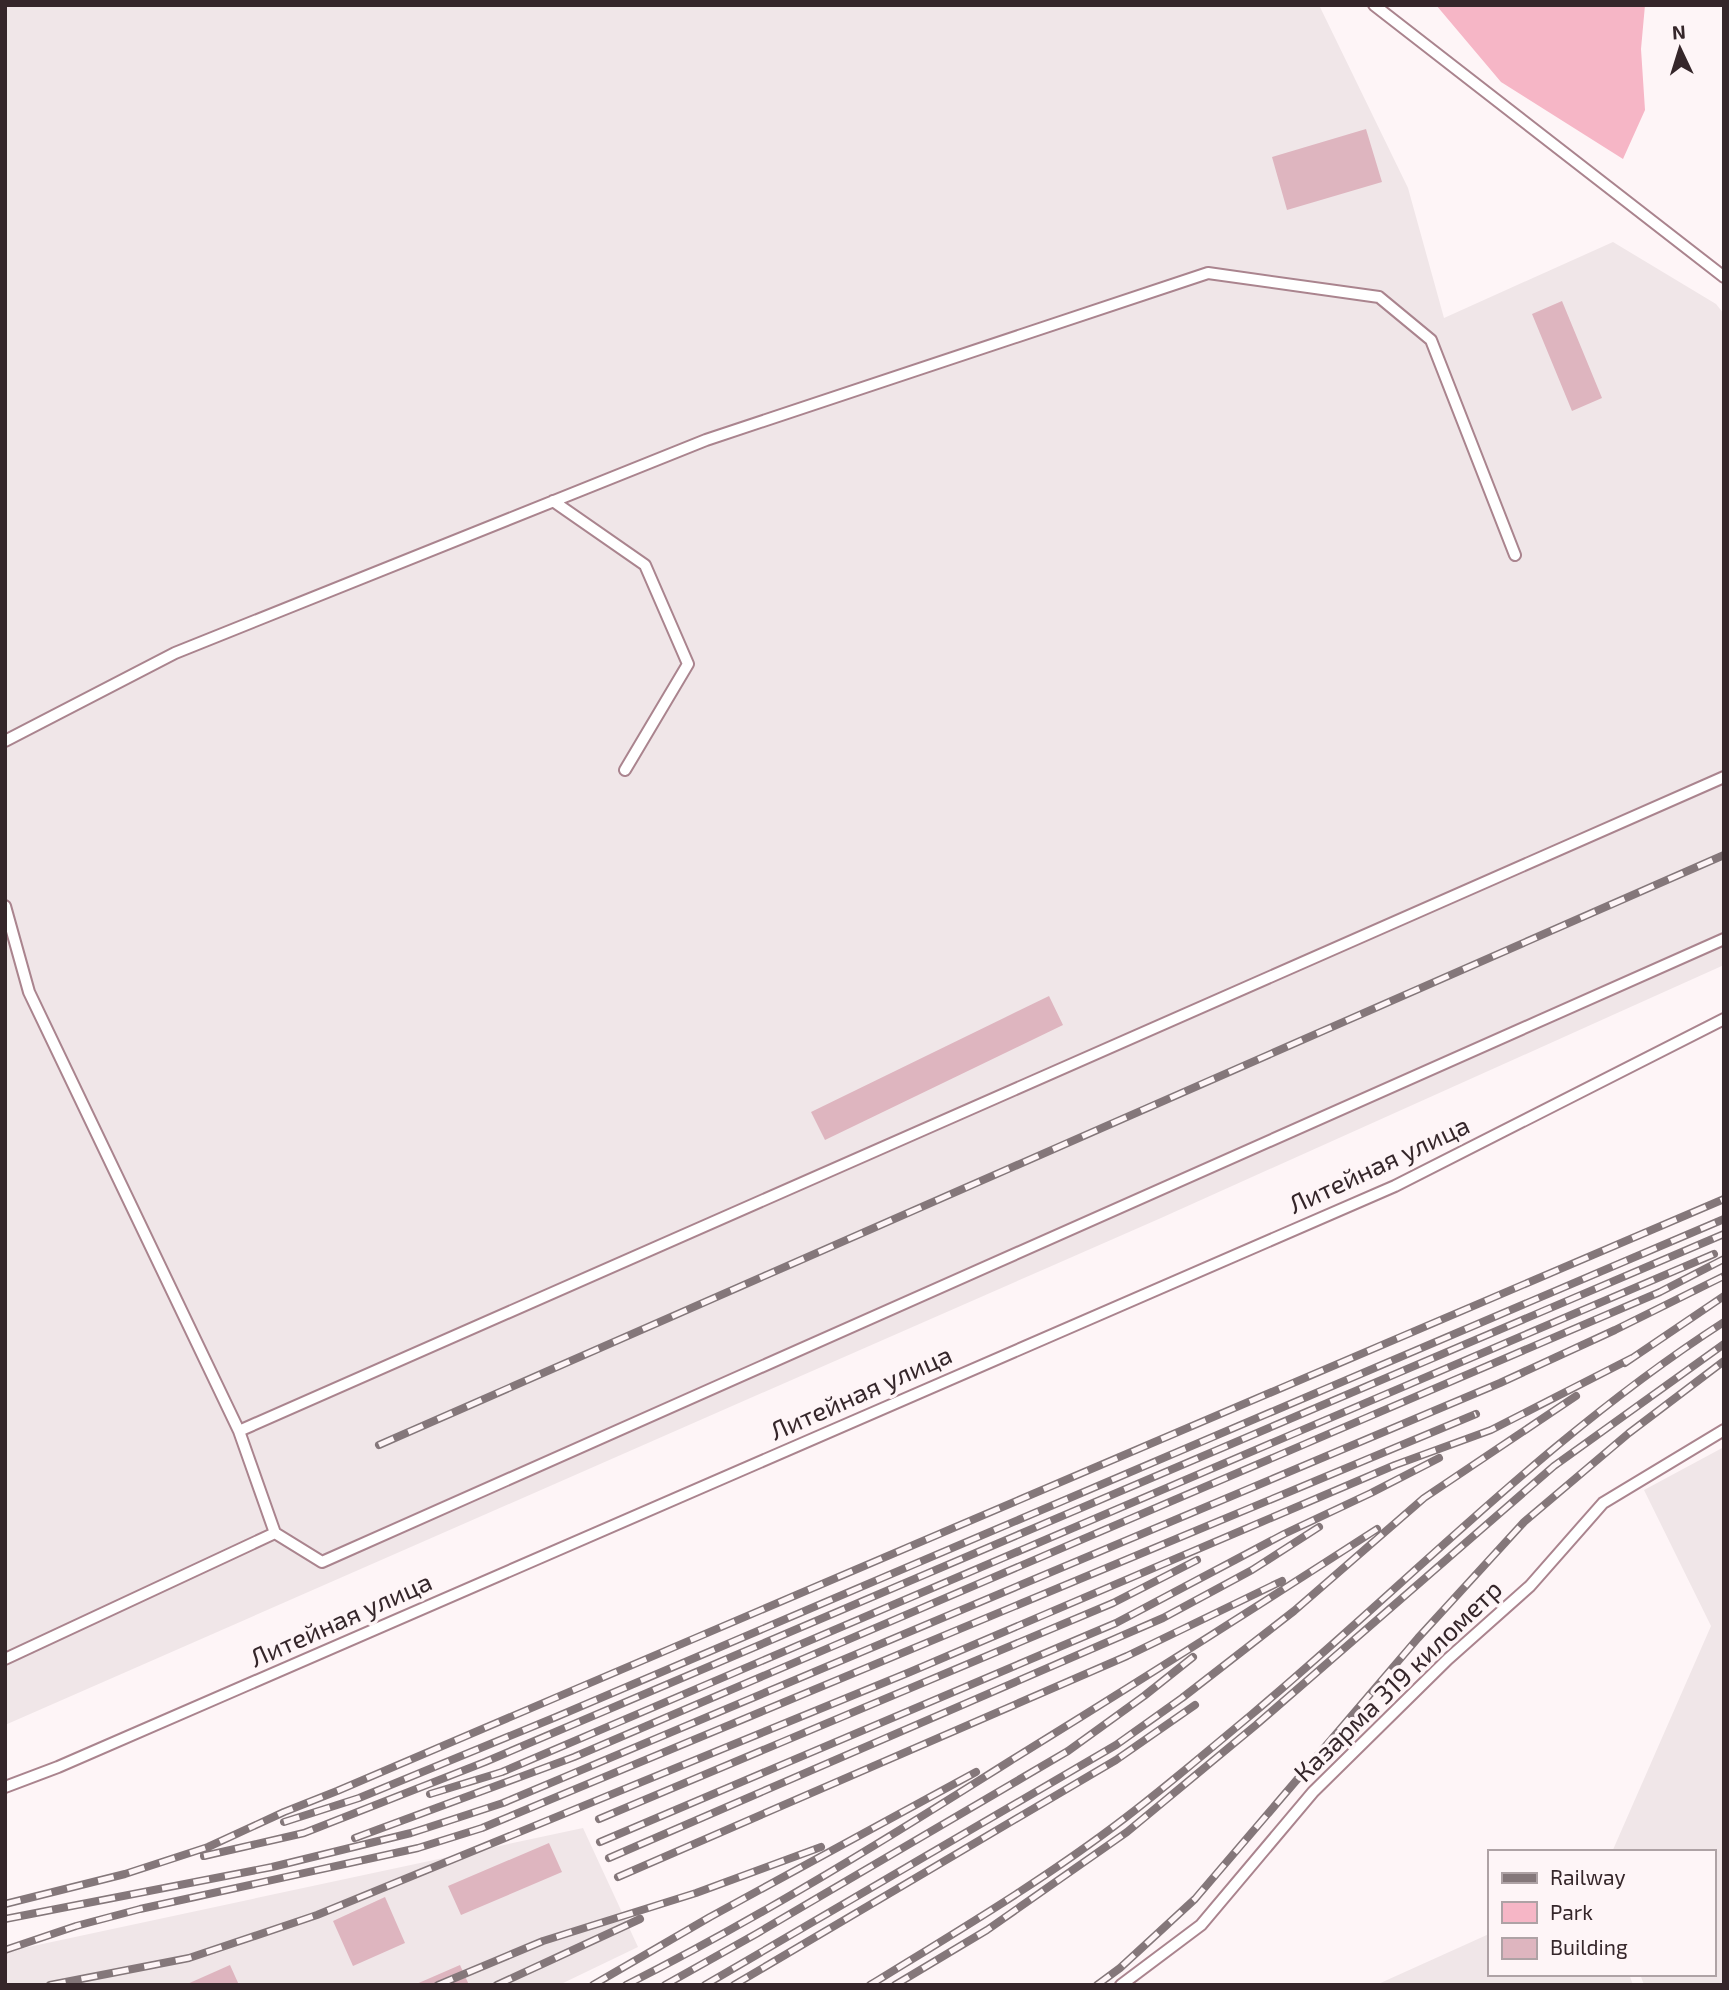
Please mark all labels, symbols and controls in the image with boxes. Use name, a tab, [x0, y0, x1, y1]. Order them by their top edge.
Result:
north arrow	[1645, 14, 1715, 84]
text: N	[1671, 20, 1686, 43]
street label: Литейная улица	[1283, 1108, 1474, 1220]
street label: Литейная улица	[765, 1338, 957, 1447]
street label: Литейная улица	[245, 1565, 437, 1674]
street label: Казарма 319 километр	[1287, 1573, 1507, 1787]
legend	[1488, 1850, 1715, 1976]
text: Railway	[1550, 1864, 1626, 1889]
text: Park	[1550, 1899, 1593, 1924]
text: Building	[1550, 1934, 1628, 1959]

